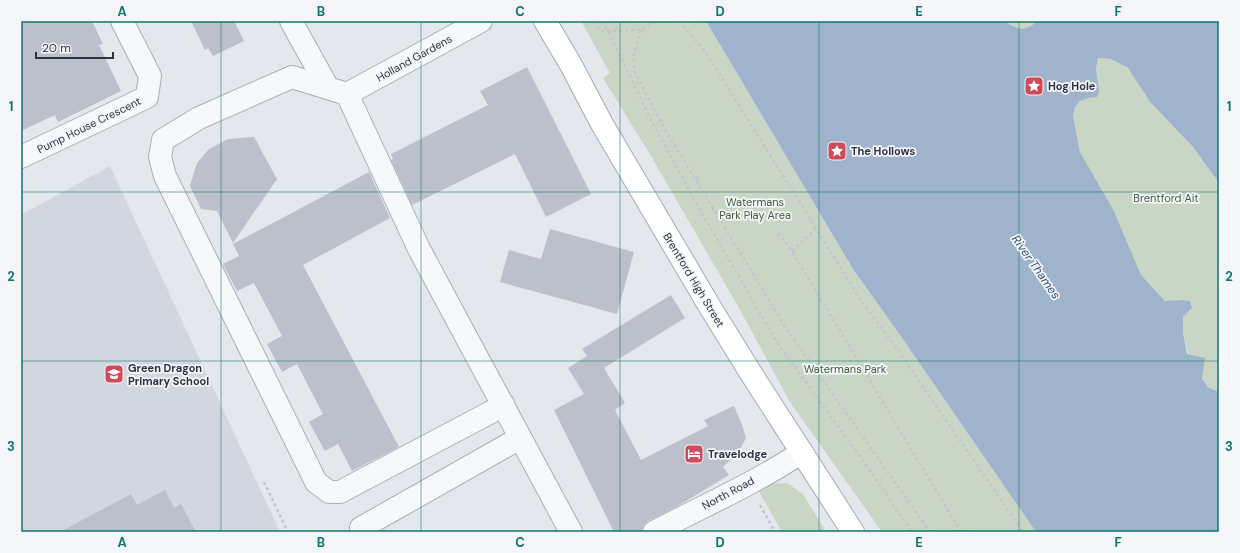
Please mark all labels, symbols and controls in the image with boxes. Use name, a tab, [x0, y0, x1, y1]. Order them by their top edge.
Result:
text: A	[117, 3, 127, 20]
text: B	[317, 3, 325, 20]
text: C	[515, 3, 525, 20]
text: D	[715, 3, 725, 20]
text: E	[915, 3, 923, 20]
text: F	[1114, 3, 1122, 20]
street label: Holland Gardens	[374, 31, 454, 85]
scale bar	[36, 34, 113, 60]
text: 20 m	[42, 40, 71, 56]
place icon: Hog Hole	[1023, 75, 1045, 97]
place label: Hog Hole	[1048, 79, 1096, 93]
street label: Pump House Crescent	[35, 94, 143, 156]
text: 1	[9, 98, 13, 115]
text: 1	[1227, 98, 1231, 115]
place icon: The Hollows	[826, 140, 848, 162]
place label: The Hollows	[851, 144, 916, 158]
park label: Brentford Ait	[1133, 191, 1199, 205]
park label: Watermans Park Play Area	[719, 195, 791, 222]
street label: Brentford High Street	[660, 230, 728, 330]
water label: River Thames	[1008, 232, 1064, 302]
text: 2	[7, 268, 15, 285]
text: 2	[1225, 268, 1233, 285]
place label: Green Dragon Primary School	[128, 361, 209, 388]
park label: Watermans Park	[804, 362, 887, 376]
school or university icon: Green Dragon Primary School	[103, 363, 125, 385]
text: 3	[7, 438, 15, 455]
text: 3	[1225, 438, 1233, 455]
hotel icon: Travelodge	[683, 443, 705, 465]
place label: Travelodge	[708, 447, 768, 461]
street label: North Road	[699, 473, 757, 513]
text: A	[117, 534, 127, 551]
text: B	[317, 534, 325, 551]
text: C	[515, 534, 525, 551]
text: D	[715, 534, 725, 551]
text: E	[915, 534, 923, 551]
text: F	[1114, 534, 1122, 551]

